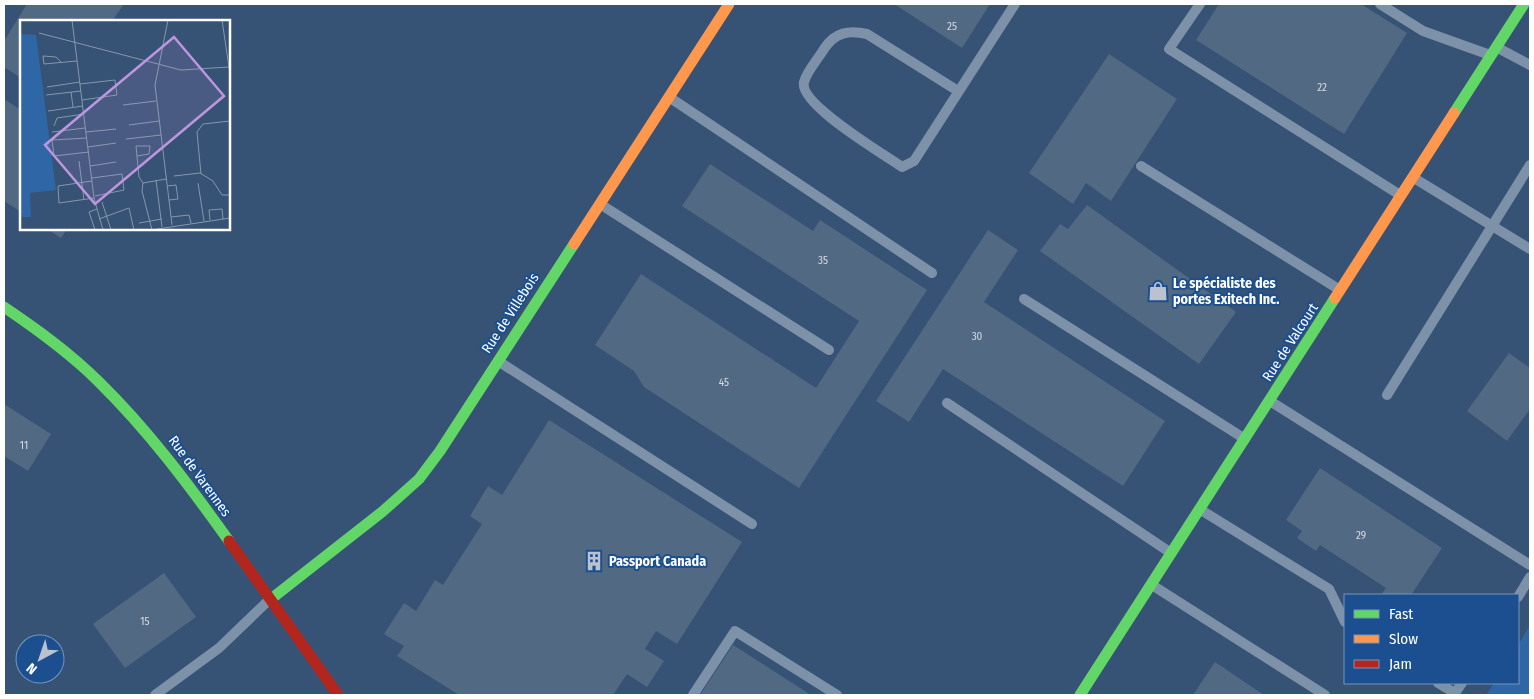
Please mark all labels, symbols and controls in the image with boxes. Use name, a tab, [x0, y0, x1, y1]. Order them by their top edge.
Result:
inset map	[20, 20, 230, 230]
house number: 25	[947, 20, 957, 33]
house number: 22	[1317, 81, 1327, 94]
house number: 35	[818, 254, 828, 267]
street label: Rue de Villebois	[478, 270, 543, 357]
place label: Le spécialiste des portes Exitech Inc.	[1173, 275, 1280, 308]
shop icon: Le spécialiste des portes Exitech Inc.	[1147, 280, 1169, 302]
street label: Rue de Valcourt	[1259, 300, 1322, 384]
house number: 30	[972, 330, 983, 343]
house number: 45	[719, 376, 729, 389]
street label: Rue de Varennes	[165, 433, 235, 520]
house number: 11	[20, 439, 28, 452]
house number: 29	[1356, 529, 1366, 542]
building icon: Passport Canada	[583, 550, 605, 572]
place label: Passport Canada	[609, 553, 706, 570]
legend	[1344, 594, 1519, 684]
text: Fast	[1389, 605, 1413, 623]
house number: 15	[140, 615, 150, 628]
text: Slow	[1389, 630, 1418, 648]
north arrow	[15, 634, 65, 684]
text: Jam	[1389, 655, 1412, 673]
text: N	[23, 659, 41, 678]

